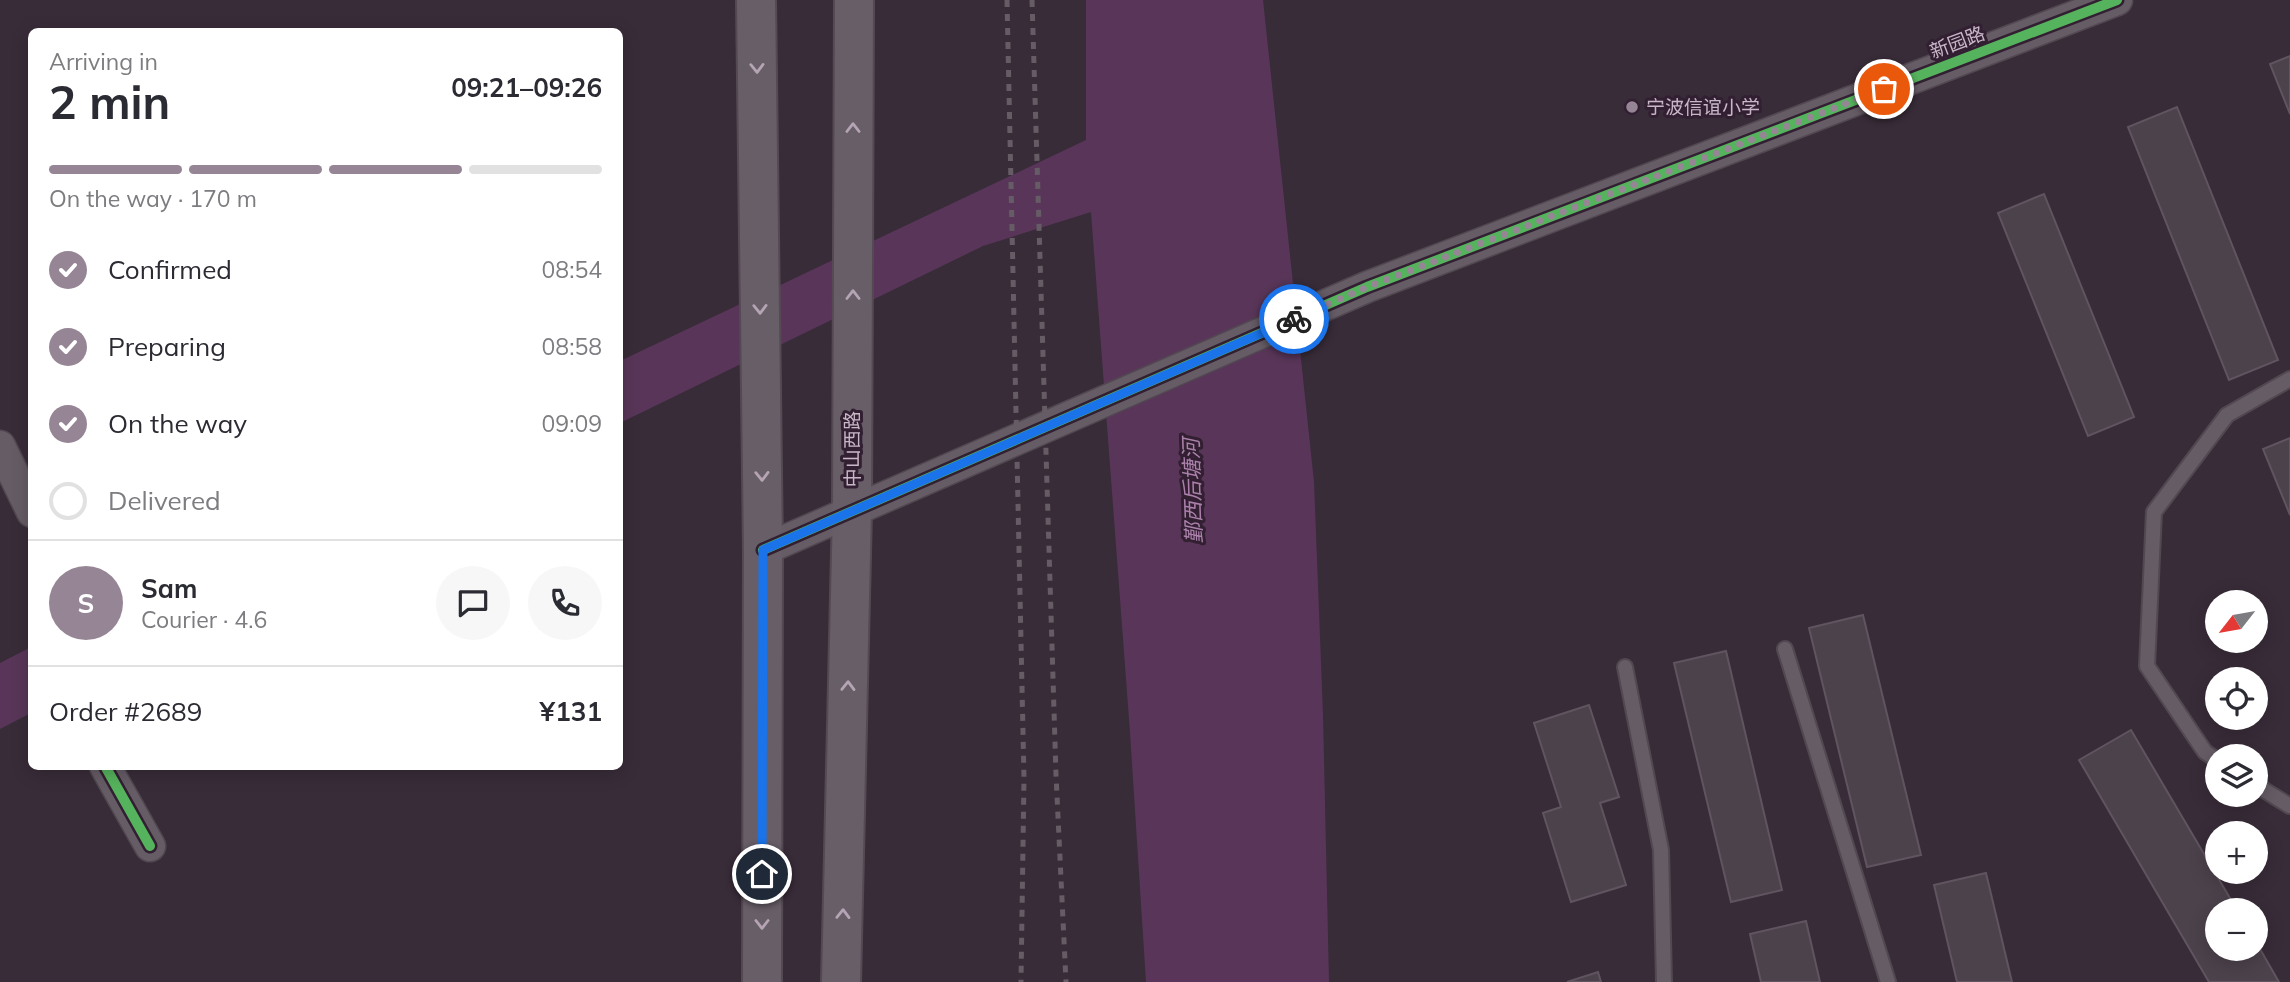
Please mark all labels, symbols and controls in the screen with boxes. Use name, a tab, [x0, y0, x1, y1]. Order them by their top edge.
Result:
street label: 新园路	[1926, 21, 1988, 63]
text: Arriving in	[49, 47, 158, 76]
pin	[1854, 59, 1914, 119]
one-way arrow	[749, 63, 765, 74]
icon: bag	[1865, 70, 1903, 108]
text: 09:21–09:26	[451, 71, 602, 104]
text: 2 min	[49, 73, 170, 131]
place label: 宁波信谊小学	[1646, 95, 1760, 119]
marker: 宁波信谊小学	[1624, 99, 1640, 115]
one-way arrow	[845, 122, 861, 132]
text: On the way · 170 m	[49, 184, 257, 213]
icon: check	[49, 251, 87, 289]
text: Confirmed	[108, 253, 232, 286]
text: 08:54	[542, 255, 602, 284]
courier	[1259, 284, 1329, 354]
one-way arrow	[845, 290, 860, 301]
icon: bike	[1275, 300, 1313, 338]
one-way arrow	[752, 304, 768, 315]
icon: check	[49, 328, 87, 366]
text: Preparing	[108, 330, 226, 363]
text: 08:58	[542, 332, 602, 361]
icon: check	[49, 405, 87, 443]
text: On the way	[108, 407, 247, 440]
text: 09:09	[542, 409, 602, 438]
street label: 中山西路	[840, 411, 864, 487]
water label: 鄞西后塘河	[1177, 434, 1207, 544]
one-way arrow	[754, 471, 770, 482]
text: Delivered	[108, 484, 221, 517]
button: chat	[436, 566, 510, 640]
button: phone	[528, 566, 602, 640]
text: Sam	[141, 572, 197, 605]
text: S	[78, 587, 94, 620]
north arrow	[2205, 590, 2268, 653]
map controls	[2205, 590, 2268, 961]
text: Courier · 4.6	[141, 605, 267, 634]
button: locate	[2205, 667, 2268, 730]
one-way arrow	[840, 681, 855, 692]
text: Order #2689	[49, 695, 202, 728]
text: ¥131	[540, 695, 602, 728]
button: layers	[2205, 744, 2268, 807]
button: +	[2205, 821, 2268, 884]
pin	[732, 844, 792, 904]
icon: home	[743, 855, 781, 893]
button: −	[2205, 898, 2268, 961]
one-way arrow	[835, 908, 850, 919]
one-way arrow	[754, 919, 770, 930]

